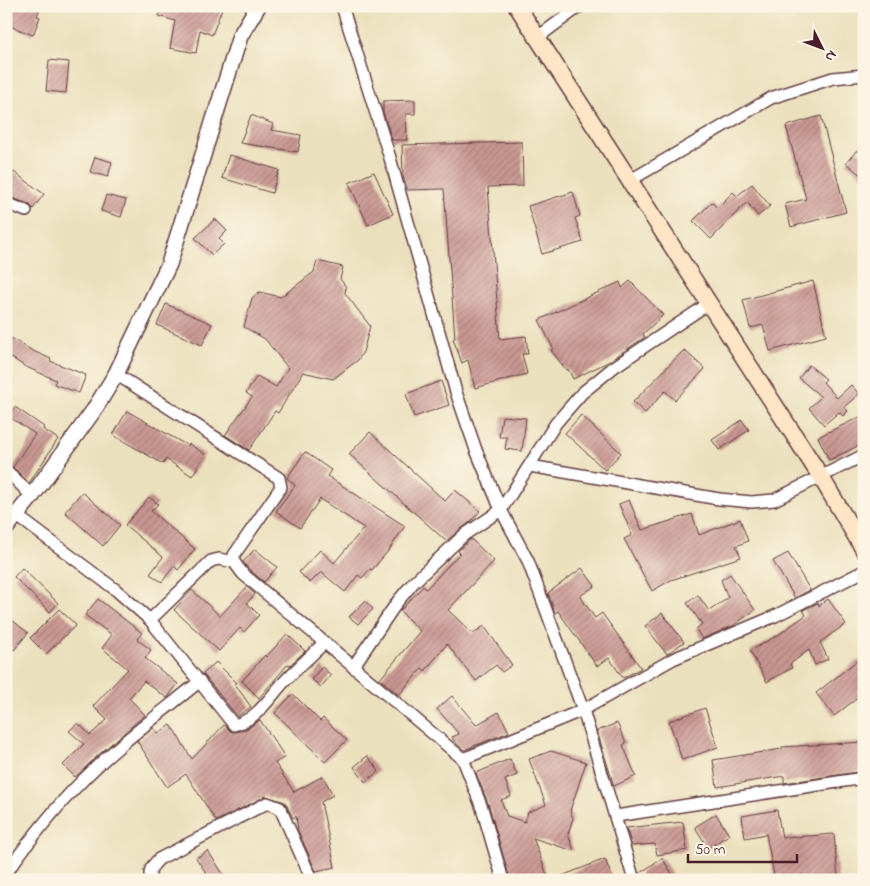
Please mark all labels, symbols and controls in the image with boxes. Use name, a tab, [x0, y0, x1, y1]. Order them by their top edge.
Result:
north arrow	[798, 22, 848, 72]
text: N	[820, 45, 842, 66]
scale bar	[688, 831, 796, 863]
text: 50 m	[695, 839, 726, 861]

